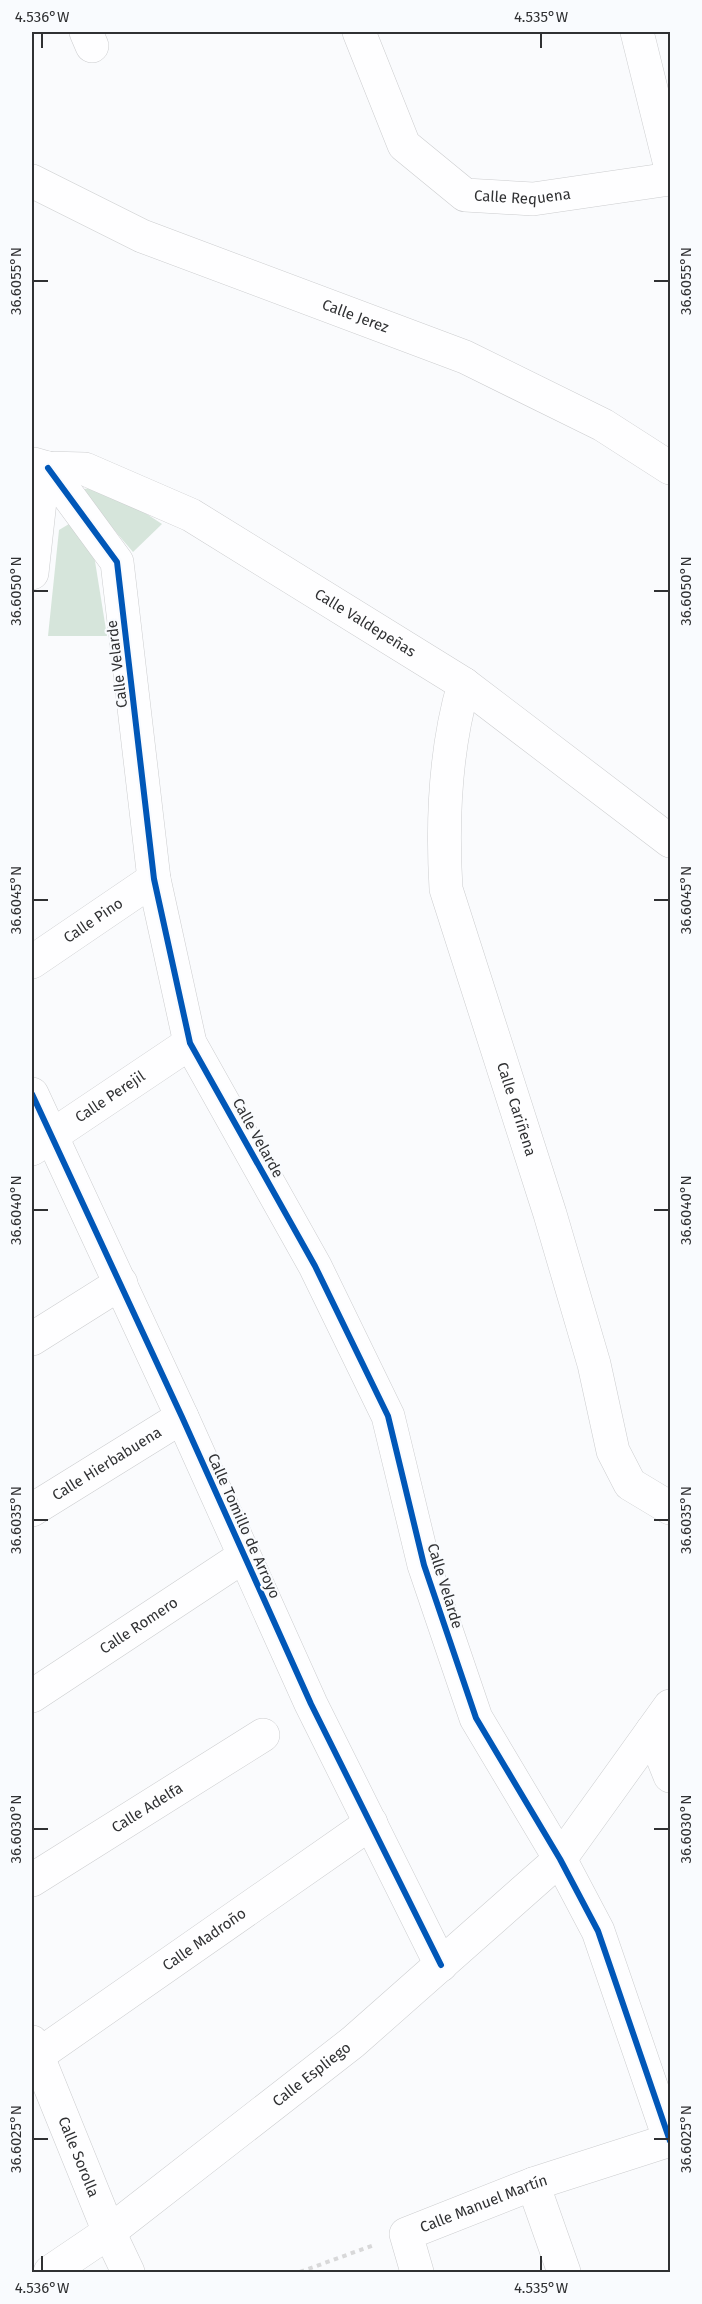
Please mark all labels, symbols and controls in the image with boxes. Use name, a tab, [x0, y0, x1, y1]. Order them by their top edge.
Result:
text: 4.536°W	[15, 8, 70, 26]
text: 4.535°W	[514, 8, 569, 26]
street label: Calle Requena	[473, 185, 572, 208]
text: 36.6055°N	[7, 247, 25, 315]
text: 36.6055°N	[677, 247, 695, 315]
street label: Calle Jerez	[320, 295, 392, 337]
text: 36.6050°N	[7, 556, 25, 626]
text: 36.6050°N	[677, 556, 695, 626]
street label: Calle Valdepeñas	[311, 585, 419, 661]
street label: Calle Velarde	[103, 619, 131, 709]
text: 36.6045°N	[7, 866, 25, 934]
text: 36.6045°N	[677, 866, 695, 934]
street label: Calle Pino	[60, 894, 126, 947]
street label: Calle Cariñena	[493, 1060, 540, 1158]
street label: Calle Perejil	[72, 1067, 149, 1126]
street label: Calle Velarde	[229, 1095, 287, 1181]
text: 36.6040°N	[7, 1175, 25, 1245]
text: 36.6040°N	[677, 1175, 695, 1245]
street label: Calle Hierbabuena	[49, 1423, 165, 1504]
street label: Calle Tomillo de Arroyo	[204, 1451, 284, 1601]
text: 36.6035°N	[7, 1486, 25, 1554]
text: 36.6035°N	[677, 1486, 695, 1554]
street label: Calle Velarde	[423, 1541, 467, 1631]
street label: Calle Romero	[96, 1593, 181, 1658]
street label: Calle Adelfa	[108, 1779, 186, 1837]
text: 36.6030°N	[7, 1794, 25, 1864]
text: 36.6030°N	[677, 1794, 695, 1864]
street label: Calle Madroño	[159, 1904, 250, 1975]
street label: Calle Espliego	[269, 2038, 354, 2110]
text: 36.6025°N	[7, 2105, 25, 2173]
text: 36.6025°N	[677, 2105, 695, 2173]
street label: Calle Sorolla	[54, 2114, 103, 2200]
street label: Calle Manuel Martín	[417, 2171, 550, 2237]
text: 4.536°W	[15, 2279, 70, 2297]
text: 4.535°W	[514, 2279, 569, 2297]

